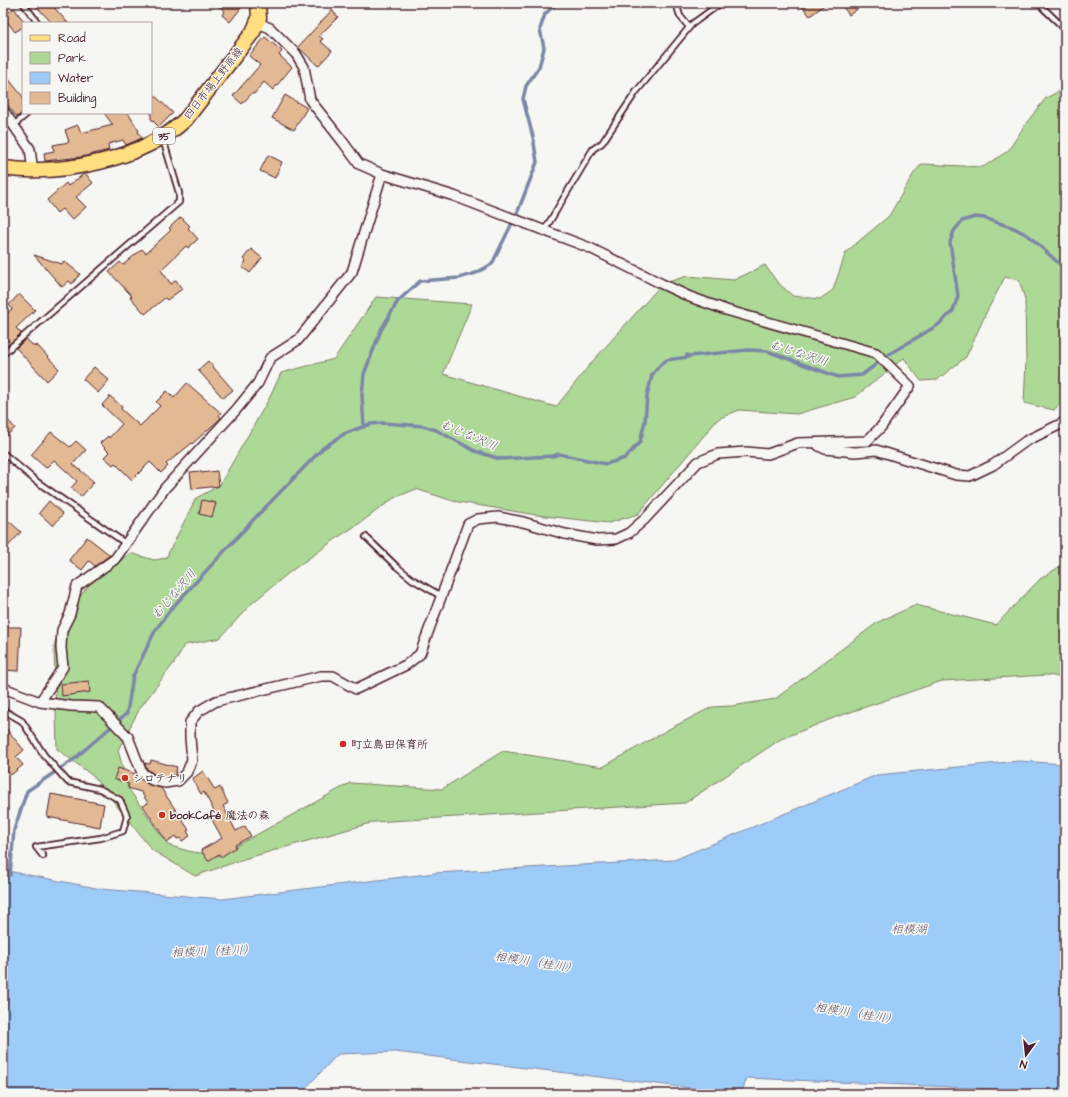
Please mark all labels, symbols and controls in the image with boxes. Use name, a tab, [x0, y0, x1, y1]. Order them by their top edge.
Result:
legend	[22, 22, 152, 114]
text: Road	[58, 30, 86, 47]
street label: 四日市場上野原線	[180, 44, 246, 123]
text: Park	[58, 50, 86, 67]
text: Water	[58, 70, 94, 87]
text: Building	[58, 90, 96, 108]
road number: 35	[153, 128, 175, 144]
water label: むじな沢川	[768, 336, 830, 371]
water label: むじな沢川	[438, 416, 500, 455]
water label: むじな沢川	[148, 566, 200, 623]
place label: 町立島田保育所	[351, 737, 428, 752]
marker: 町立島田保育所	[338, 739, 348, 749]
place label: シロテナリ	[133, 771, 188, 786]
marker: シロテナリ	[120, 773, 130, 783]
place label: bookCafé 魔法の森	[170, 808, 270, 823]
marker: bookCafé 魔法の森	[157, 810, 167, 820]
water label: 相模湖	[891, 921, 928, 938]
water label: 相模川（桂川）	[171, 942, 255, 961]
water label: 相模川（桂川）	[493, 948, 579, 977]
water label: 相模川（桂川）	[813, 999, 899, 1028]
north arrow	[1006, 1035, 1046, 1075]
text: N	[1018, 1056, 1029, 1072]

